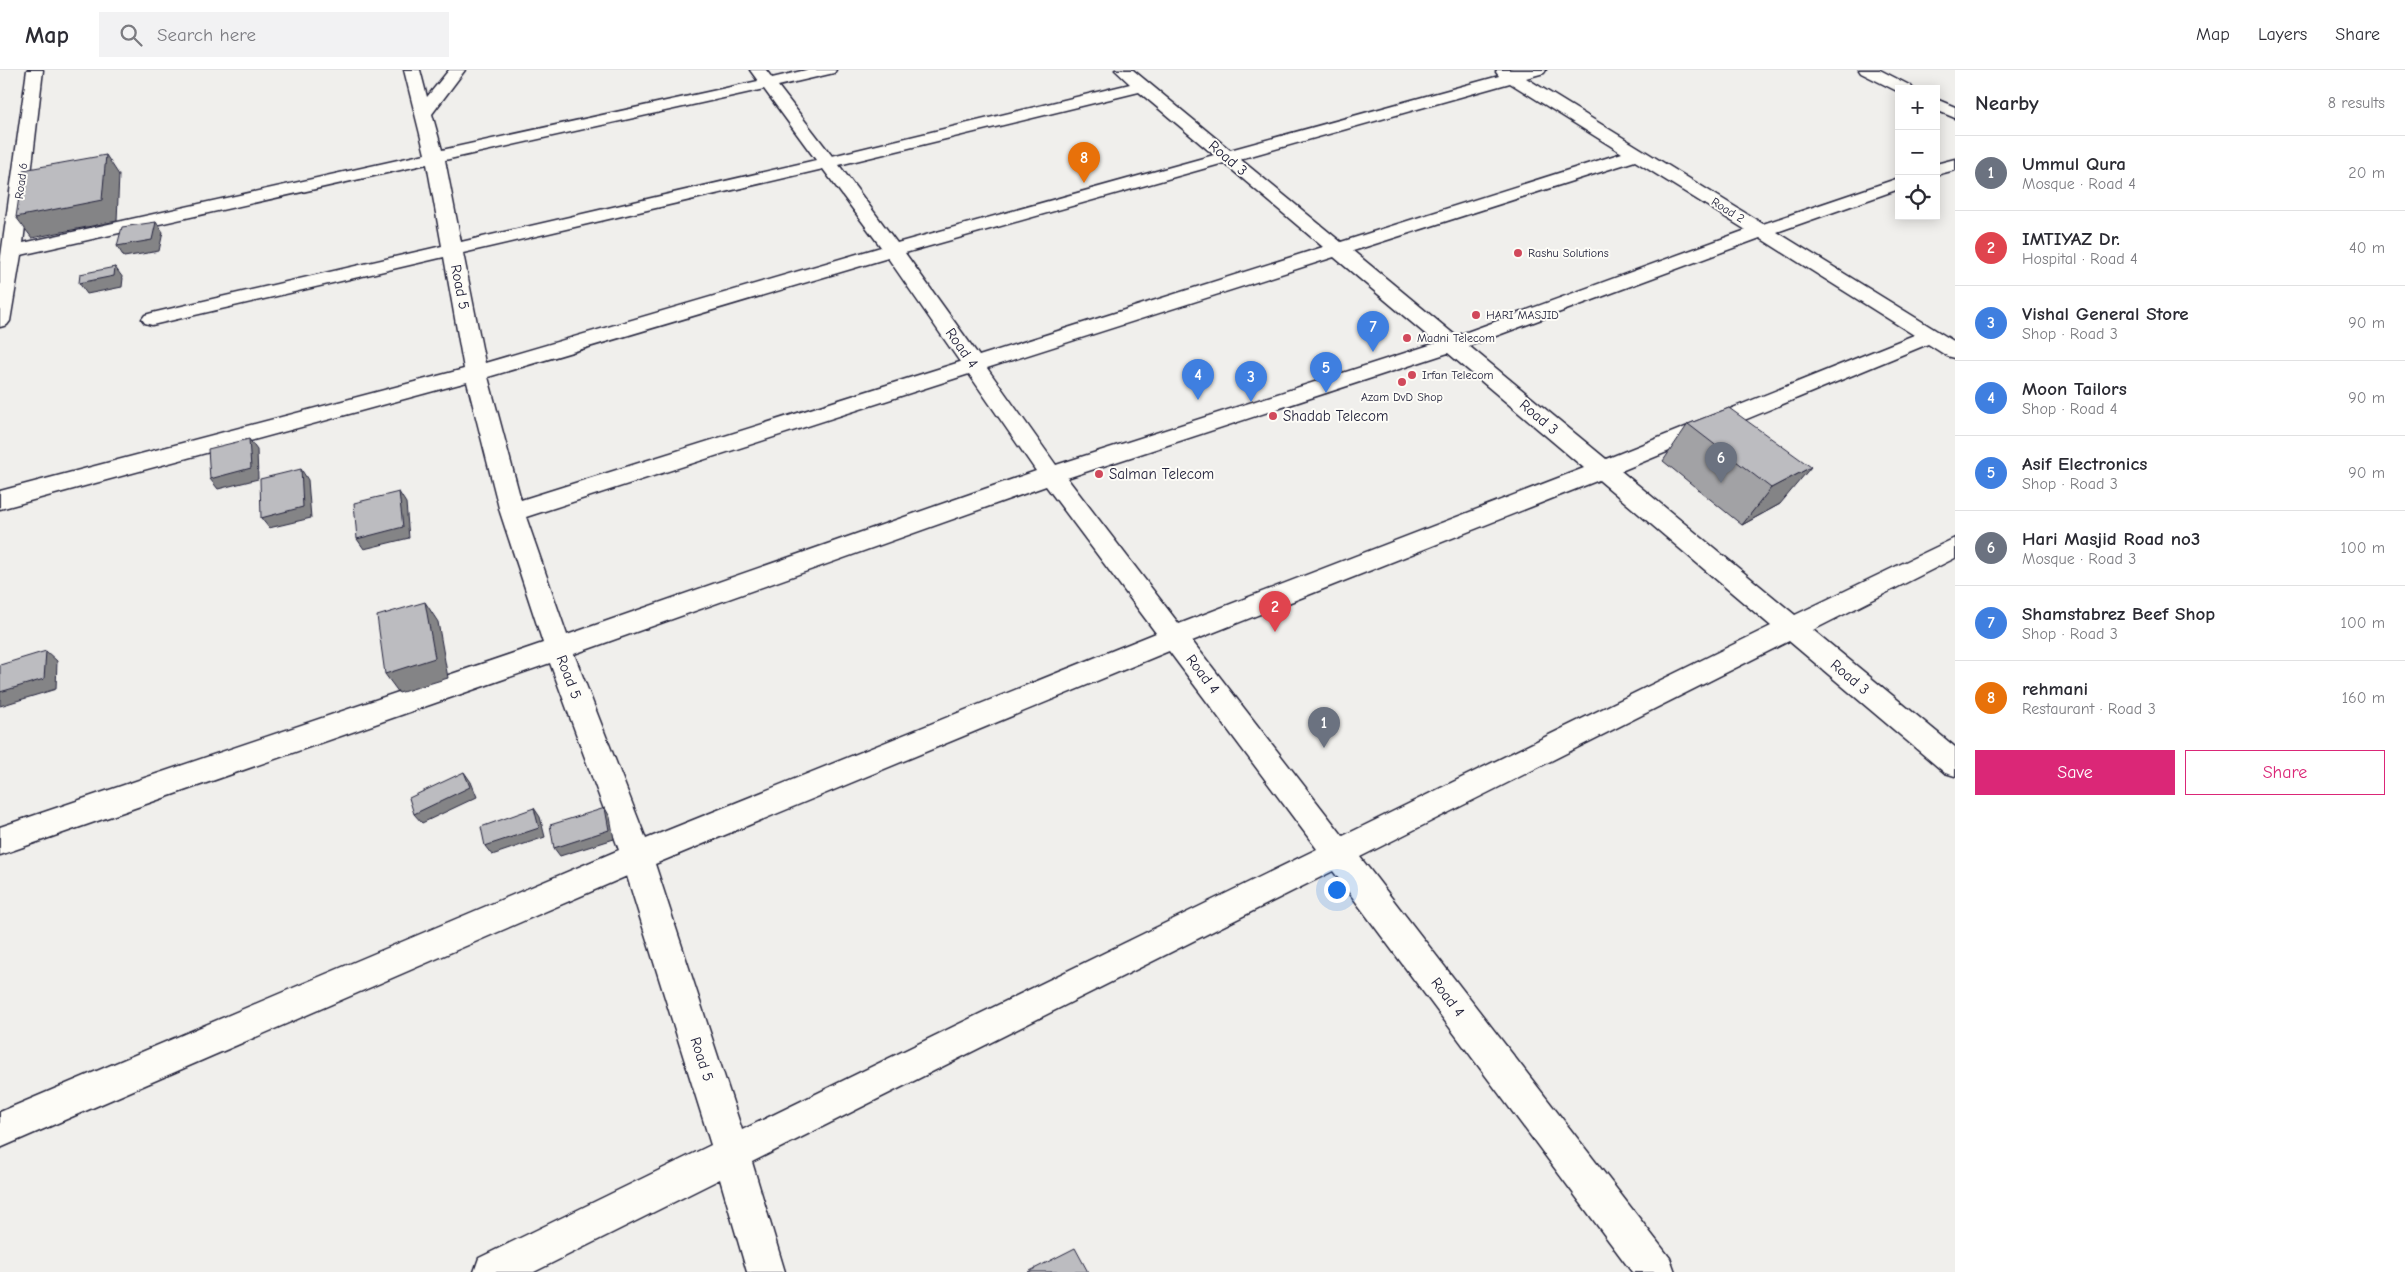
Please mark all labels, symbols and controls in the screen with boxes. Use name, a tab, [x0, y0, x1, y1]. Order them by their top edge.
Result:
search box	[99, 12, 449, 57]
text: Map	[25, 21, 69, 49]
icon: search	[117, 21, 145, 49]
text: Search here	[157, 24, 256, 46]
text: Map	[2196, 24, 2230, 45]
text: Layers	[2258, 24, 2307, 45]
text: Share	[2335, 24, 2380, 45]
map controls	[1895, 85, 1940, 220]
button: +	[1895, 85, 1940, 130]
text: Nearby	[1975, 91, 2039, 115]
text: 8 results	[2328, 94, 2385, 112]
button: −	[1895, 130, 1940, 175]
street label: Road 3	[1205, 137, 1251, 179]
pin: 8	[1068, 142, 1100, 183]
text: Ummul Qura	[2022, 153, 2126, 175]
street label: Road 6	[12, 162, 30, 200]
text: 1	[1988, 164, 1994, 182]
text: 20 m	[2348, 164, 2385, 182]
button: locate	[1895, 175, 1940, 220]
text: Mosque · Road 4	[2022, 175, 2136, 193]
street label: Road 2	[1709, 194, 1747, 226]
text: IMTIYAZ Dr.	[2022, 228, 2120, 250]
text: 2	[1987, 239, 1995, 257]
text: 40 m	[2349, 239, 2385, 257]
place label: Rashu Solutions	[1528, 246, 1609, 260]
marker: Rashu Solutions	[1512, 247, 1524, 259]
text: Hospital · Road 4	[2022, 250, 2138, 268]
street label: Road 5	[447, 263, 473, 311]
text: Vishal General Store	[2022, 303, 2189, 325]
place label: HARI MASJID	[1486, 308, 1559, 322]
marker: HARI MASJID	[1470, 309, 1482, 321]
pin: 7	[1357, 311, 1389, 352]
text: 3	[1987, 314, 1995, 332]
text: 90 m	[2348, 314, 2385, 332]
street label: Road 4	[942, 325, 982, 371]
text: Shop · Road 3	[2022, 325, 2118, 343]
place label: Madni Telecom	[1417, 331, 1495, 345]
marker: Madni Telecom	[1401, 332, 1413, 344]
pin: 5	[1310, 352, 1342, 393]
pin: 4	[1182, 359, 1214, 400]
pin: 3	[1235, 361, 1267, 402]
place label: Irfan Telecom	[1422, 368, 1494, 382]
marker: Irfan Telecom	[1406, 369, 1418, 381]
marker: Azam DvD Shop	[1396, 376, 1408, 388]
text: Moon Tailors	[2022, 378, 2127, 400]
text: 4	[1987, 389, 1995, 407]
text: 90 m	[2348, 389, 2385, 407]
place label: Azam DvD Shop	[1361, 390, 1443, 404]
street label: Road 3	[1516, 396, 1562, 438]
text: Shop · Road 4	[2022, 400, 2118, 418]
place label: Shadab Telecom	[1283, 407, 1388, 425]
marker: Shadab Telecom	[1267, 410, 1279, 422]
pin: 6	[1705, 442, 1737, 483]
text: Asif Electronics	[2022, 453, 2147, 475]
text: 5	[1987, 464, 1995, 482]
text: 90 m	[2348, 464, 2385, 482]
place label: Salman Telecom	[1109, 465, 1214, 483]
marker: Salman Telecom	[1093, 468, 1105, 480]
text: Shop · Road 3	[2022, 475, 2118, 493]
text: Hari Masjid Road no3	[2022, 528, 2200, 550]
text: 6	[1987, 539, 1995, 557]
text: 100 m	[2341, 539, 2385, 557]
text: Mosque · Road 3	[2022, 550, 2136, 568]
pin: 2	[1259, 591, 1291, 632]
text: Shamstabrez Beef Shop	[2022, 603, 2215, 625]
text: 7	[1987, 614, 1995, 632]
text: 100 m	[2341, 614, 2385, 632]
text: Shop · Road 3	[2022, 625, 2118, 643]
street label: Road 4	[1182, 651, 1224, 697]
street label: Road 5	[552, 653, 586, 701]
street label: Road 3	[1827, 656, 1873, 698]
text: rehmani	[2022, 678, 2088, 700]
text: 8	[1987, 689, 1995, 707]
text: 160 m	[2342, 689, 2385, 707]
text: Restaurant · Road 3	[2022, 700, 2156, 718]
pin: 1	[1308, 707, 1340, 748]
button: Save	[1975, 750, 2175, 795]
button: Share	[2185, 750, 2385, 795]
your location	[1324, 877, 1350, 903]
street label: Road 4	[1427, 974, 1469, 1020]
street label: Road 5	[686, 1035, 718, 1083]

